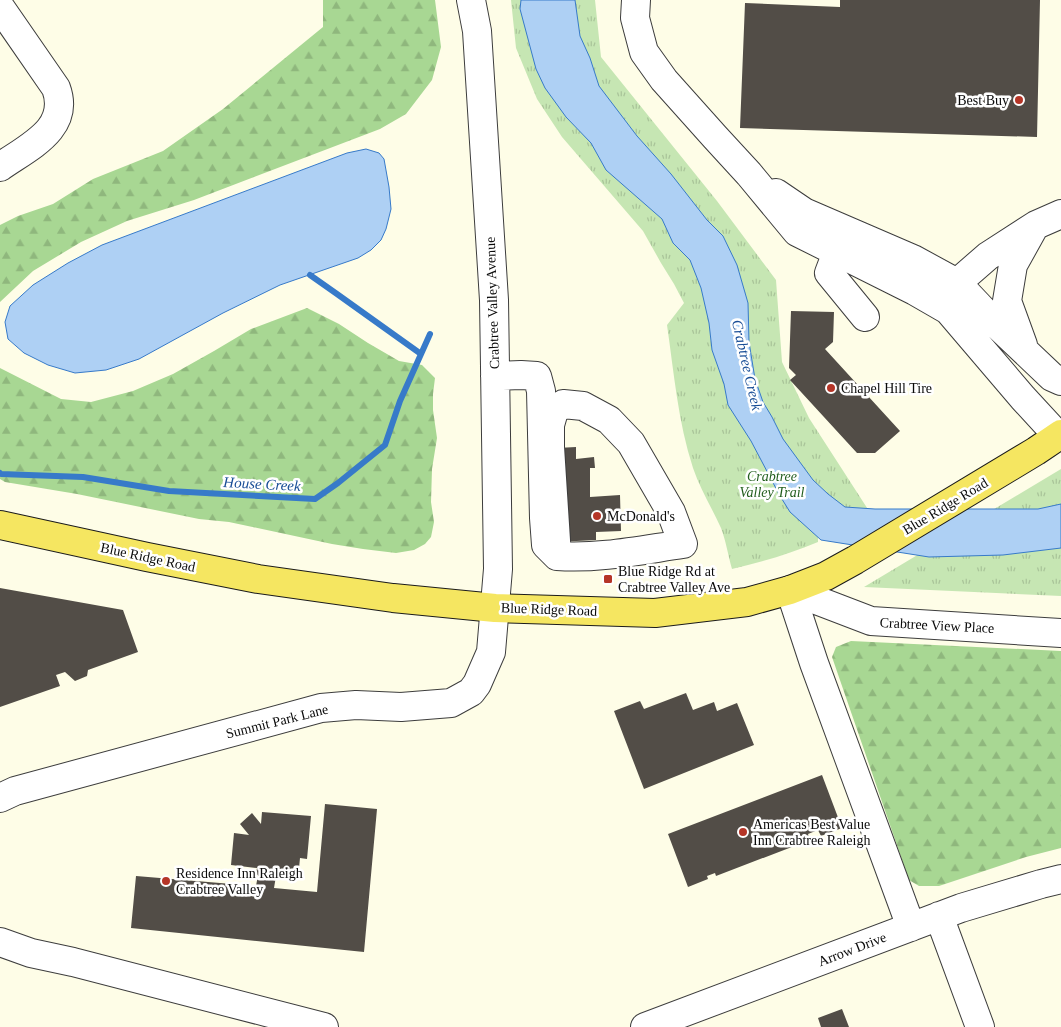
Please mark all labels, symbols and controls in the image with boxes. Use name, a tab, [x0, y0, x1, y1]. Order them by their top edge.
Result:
place label: Best Buy	[957, 93, 1009, 108]
marker: Best Buy	[1013, 94, 1025, 106]
street label: Crabtree Valley Avenue	[483, 237, 502, 369]
water label: Crabtree Creek	[729, 318, 765, 412]
place label: Chapel Hill Tire	[841, 381, 932, 396]
marker: Chapel Hill Tire	[825, 382, 837, 394]
park label: Crabtree Valley Trail	[740, 469, 805, 500]
water label: House Creek	[222, 474, 301, 494]
street label: Blue Ridge Road	[900, 475, 990, 538]
place label: McDonald's	[607, 509, 675, 524]
marker: McDonald's	[591, 510, 603, 522]
street label: Blue Ridge Road	[99, 540, 197, 575]
place label: Blue Ridge Rd at Crabtree Valley Ave	[618, 564, 730, 595]
marker: Blue Ridge Rd at Crabtree Valley Ave	[602, 573, 614, 585]
street label: Blue Ridge Road	[501, 600, 597, 619]
street label: Crabtree View Place	[879, 615, 995, 636]
street label: Summit Park Lane	[224, 702, 330, 741]
place label: Americas Best Value Inn Crabtree Raleigh	[753, 817, 870, 848]
marker: Americas Best Value Inn Crabtree Raleigh	[737, 826, 749, 838]
place label: Residence Inn Raleigh Crabtree Valley	[176, 866, 303, 897]
marker: Residence Inn Raleigh Crabtree Valley	[160, 875, 172, 887]
street label: Arrow Drive	[816, 930, 888, 969]

